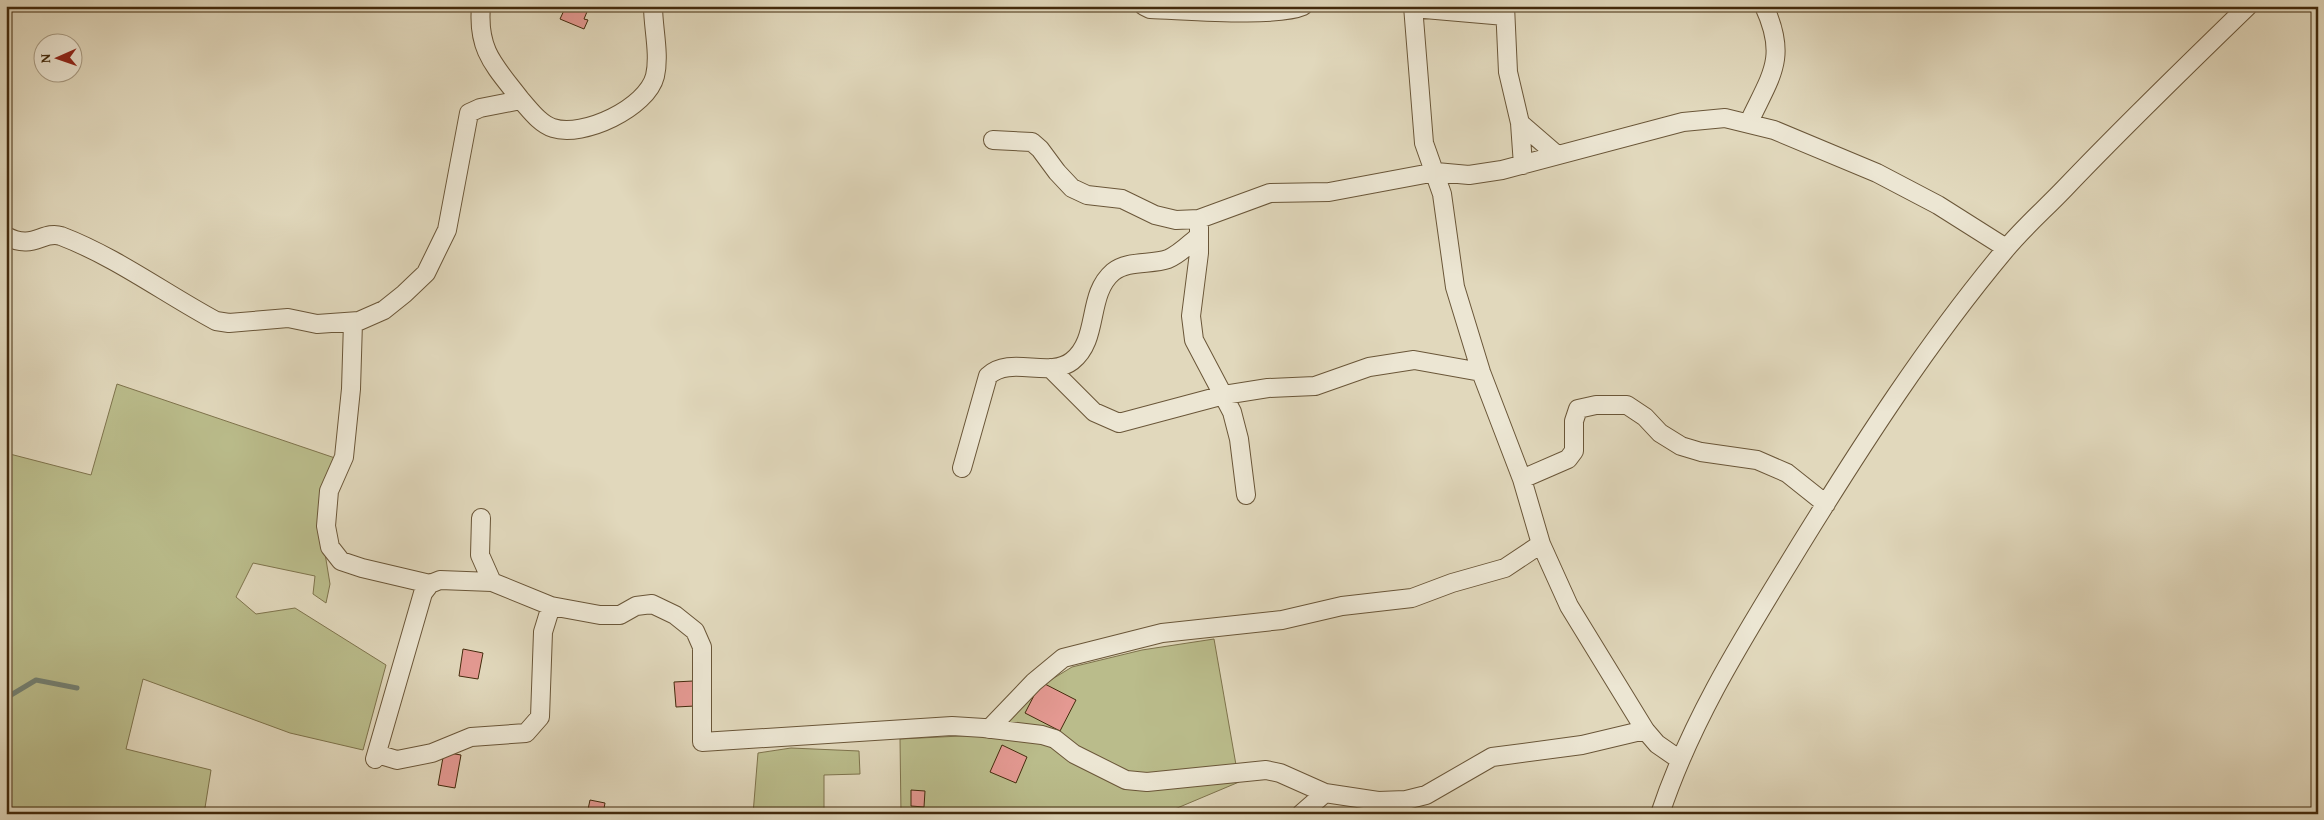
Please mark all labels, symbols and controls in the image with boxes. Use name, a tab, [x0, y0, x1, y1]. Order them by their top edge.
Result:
north arrow	[32, 32, 82, 82]
text: N	[35, 53, 55, 63]

